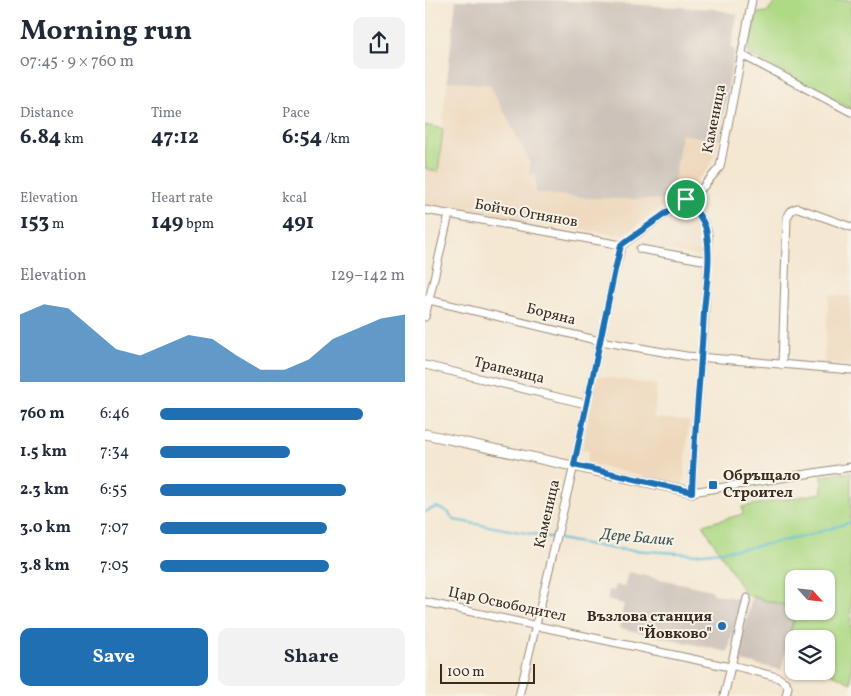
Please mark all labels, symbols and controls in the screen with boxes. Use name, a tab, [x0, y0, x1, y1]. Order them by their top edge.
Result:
text: Morning run	[20, 12, 192, 51]
button: share	[353, 17, 405, 69]
text: 07:45 · 9 × 760 m	[20, 51, 134, 73]
street label: Каменица	[698, 83, 732, 155]
text: Distance	[20, 104, 74, 123]
text: Time	[151, 104, 182, 123]
text: Pace	[282, 104, 310, 123]
text: 6.84	[20, 123, 61, 152]
text: 47:12	[151, 123, 199, 152]
text: 6:54	[282, 123, 322, 152]
text: km	[61, 130, 84, 149]
text: /km	[322, 130, 350, 149]
pin	[665, 178, 707, 220]
icon: arrive	[672, 185, 700, 213]
text: Elevation	[20, 189, 78, 208]
text: Heart rate	[151, 189, 213, 208]
text: kcal	[282, 189, 307, 208]
street label: Бойчо Огнянов	[473, 195, 579, 233]
text: 153	[20, 208, 49, 237]
text: 149	[151, 208, 183, 237]
text: 491	[282, 208, 314, 237]
text: m	[49, 215, 64, 234]
text: bpm	[183, 215, 214, 234]
text: Elevation	[20, 265, 87, 287]
text: 129–142 m	[331, 265, 405, 287]
street label: Боряна	[524, 299, 578, 331]
street label: Трапезица	[471, 352, 547, 390]
text: 760 m	[20, 403, 65, 425]
text: 6:46	[100, 403, 129, 425]
text: 1.5 km	[20, 441, 67, 463]
text: 7:34	[100, 441, 129, 463]
place label: Обръщало Строител	[723, 466, 801, 504]
street label: Каменица	[530, 477, 566, 551]
text: 2.3 km	[20, 479, 69, 501]
text: 6:55	[100, 479, 127, 501]
marker: Обръщало Строител	[707, 479, 719, 491]
text: 3.0 km	[20, 517, 71, 539]
text: 7:07	[100, 517, 129, 539]
water label: Дере Балик	[599, 524, 675, 552]
text: 3.8 km	[20, 555, 70, 577]
text: 7:05	[100, 555, 129, 577]
north arrow	[785, 570, 835, 620]
map controls	[785, 570, 835, 680]
street label: Цар Освободител	[446, 582, 568, 628]
place label: Възлова станция "Йовково"	[587, 607, 712, 645]
marker: Възлова станция "Йовково"	[716, 620, 728, 632]
button: Save	[20, 628, 208, 686]
button: Share	[218, 628, 405, 686]
button: layers	[785, 630, 835, 680]
scale bar	[440, 661, 535, 684]
text: 100 m	[447, 663, 485, 682]

